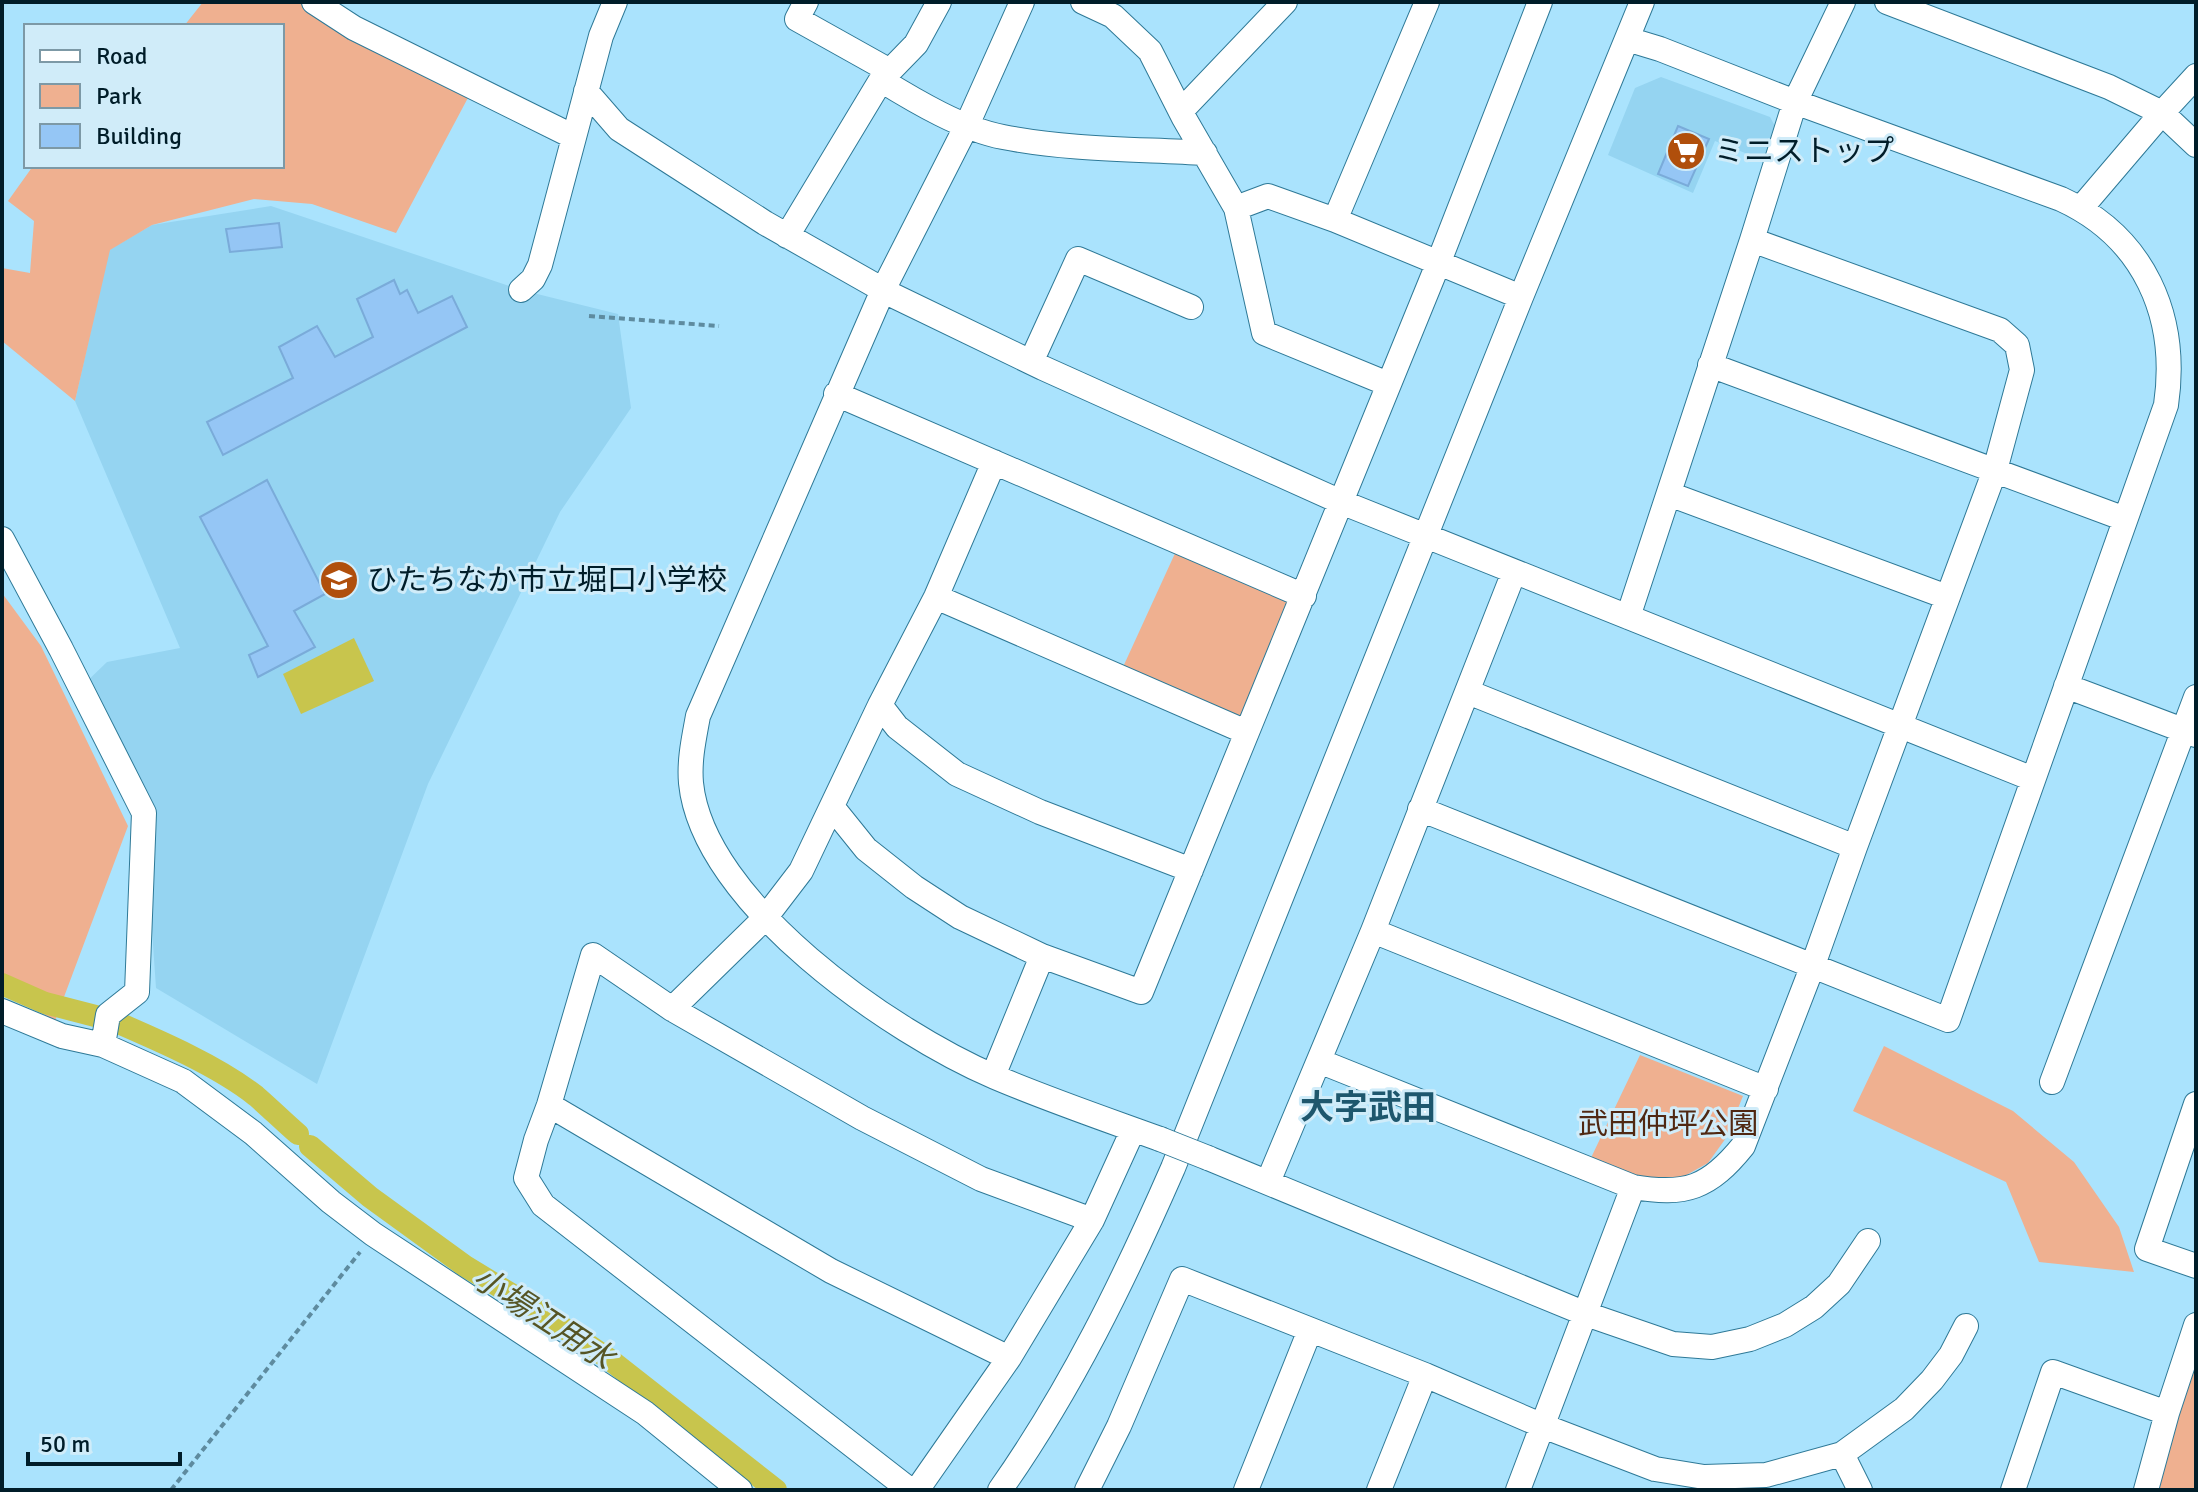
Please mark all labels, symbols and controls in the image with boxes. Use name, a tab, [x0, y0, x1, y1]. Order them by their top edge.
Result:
legend	[24, 24, 284, 168]
text: Road	[96, 41, 147, 71]
text: Park	[96, 81, 142, 111]
text: Building	[96, 121, 182, 151]
supermarket icon: ミニストップ	[1665, 130, 1707, 172]
place label: ミニストップ	[1714, 133, 1894, 170]
school or university icon: ひたちなか市立堀口小学校	[318, 559, 360, 601]
place label: ひたちなか市立堀口小学校	[367, 562, 727, 599]
district label: 大字武田	[1300, 1087, 1436, 1129]
park label: 武田仲坪公園	[1578, 1106, 1758, 1143]
water label: 小場江用水	[465, 1258, 623, 1380]
scale bar	[28, 1416, 180, 1466]
text: 50 m	[40, 1429, 90, 1459]

